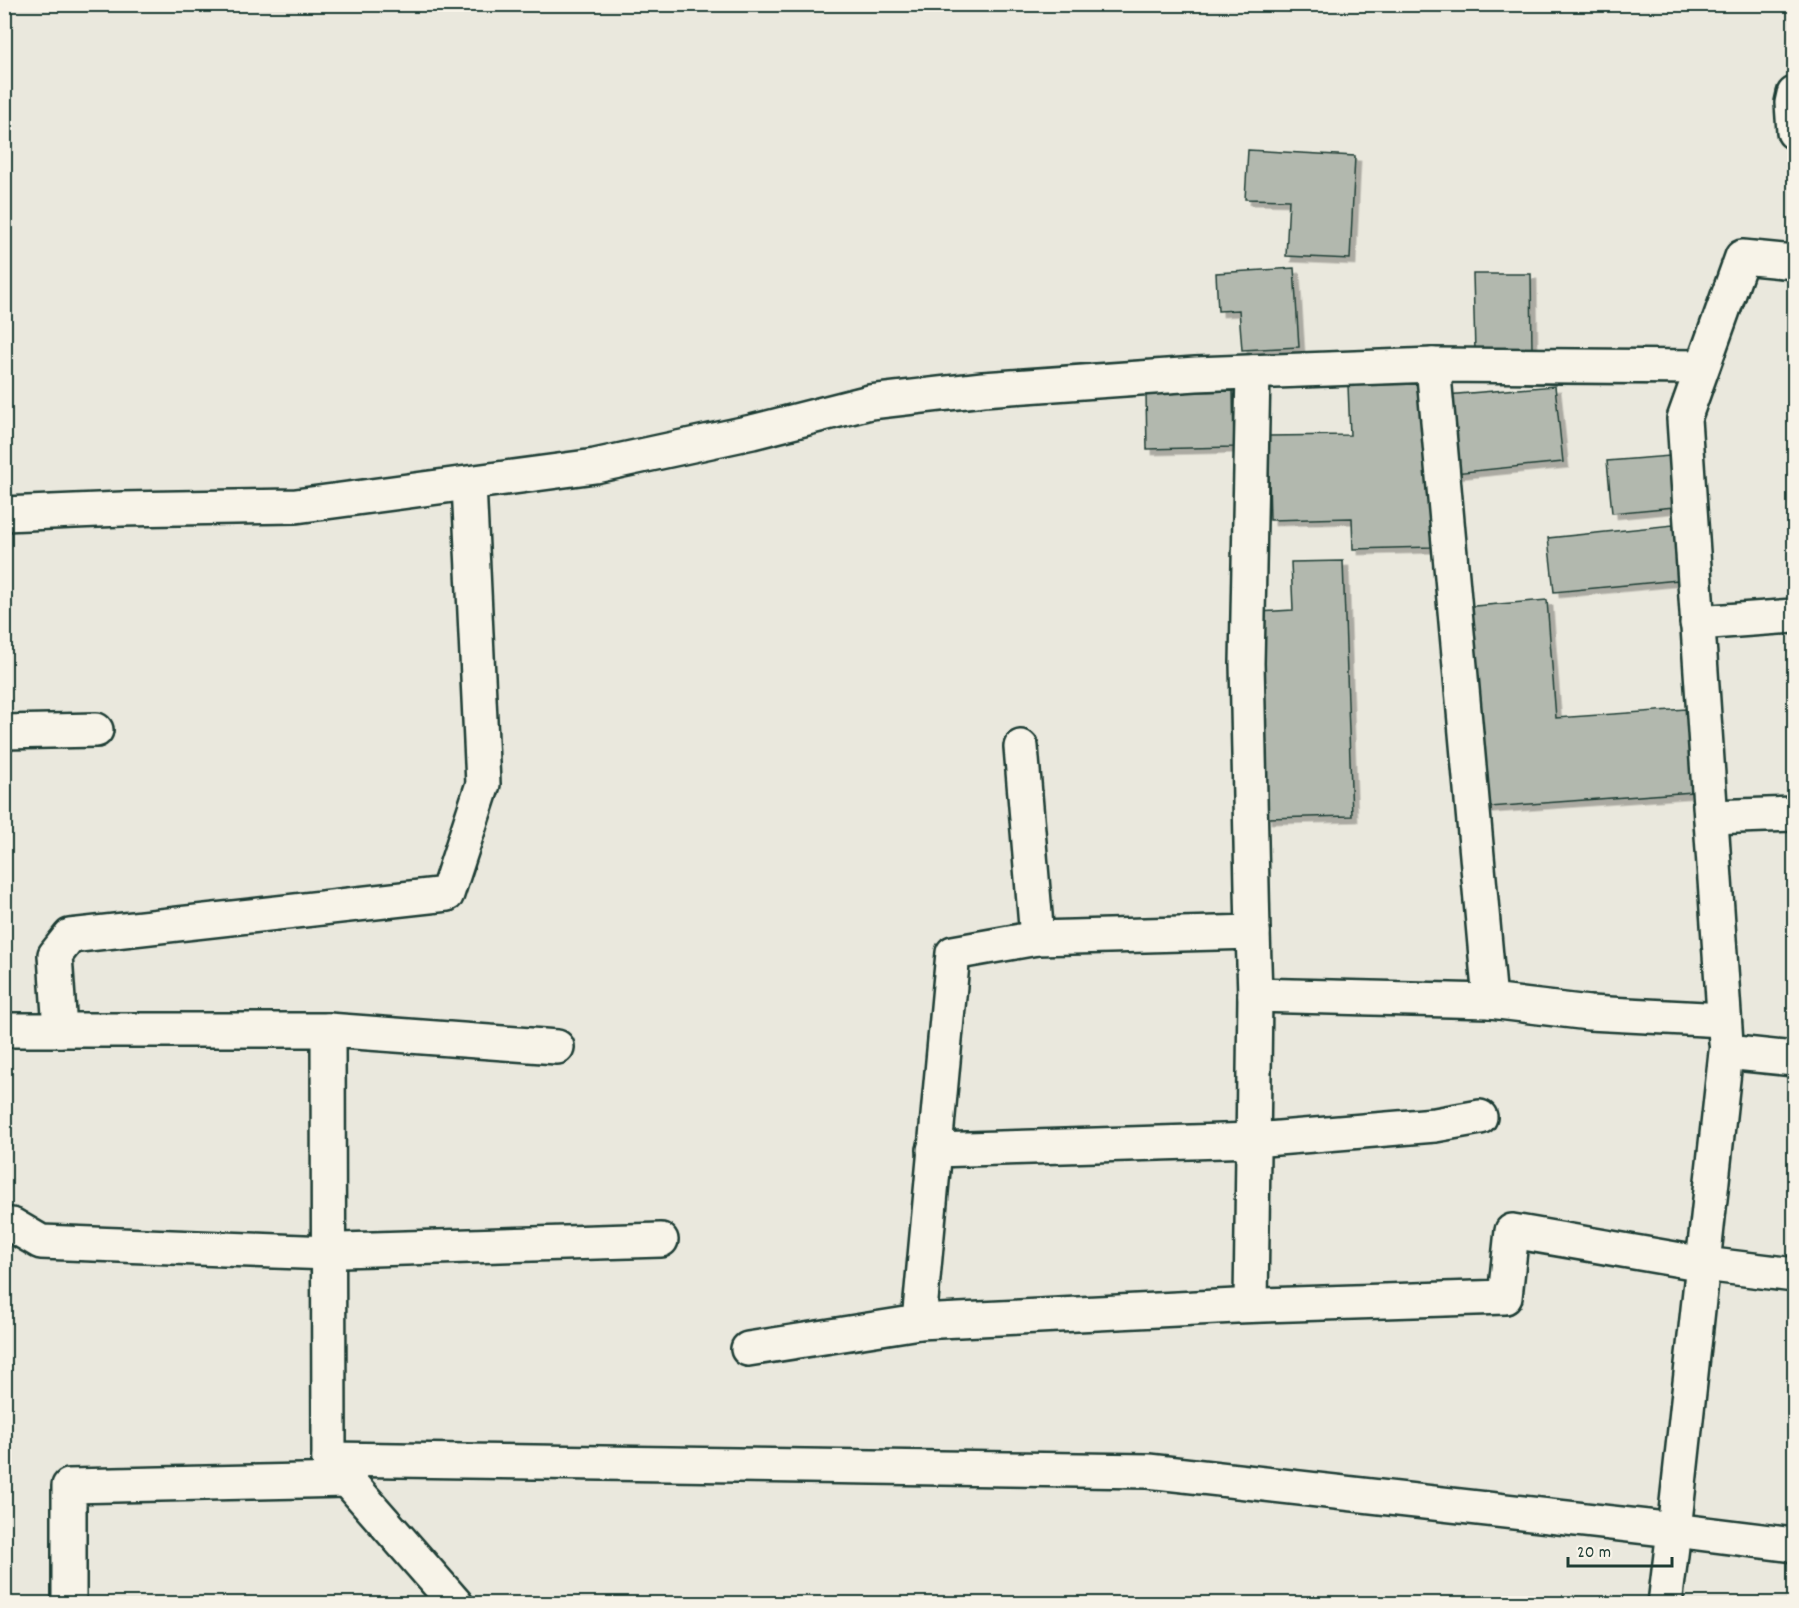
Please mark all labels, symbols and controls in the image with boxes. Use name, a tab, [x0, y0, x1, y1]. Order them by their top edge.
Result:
scale bar	[1568, 1530, 1672, 1568]
text: 20 m	[1577, 1541, 1611, 1566]

